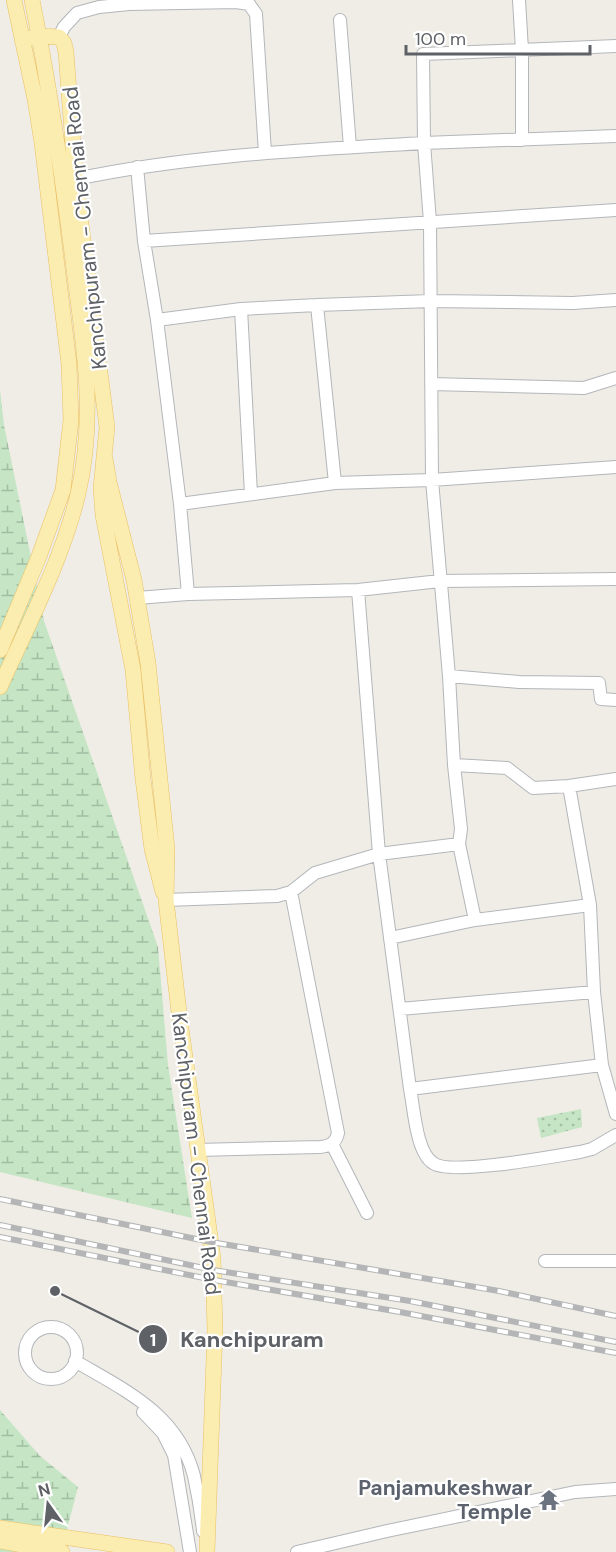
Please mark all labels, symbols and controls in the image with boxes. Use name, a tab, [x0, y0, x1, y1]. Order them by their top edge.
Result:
scale bar	[406, 18, 590, 56]
text: 100 m	[415, 27, 466, 51]
street label: Kanchipuram - Chennai Road	[56, 85, 114, 371]
street label: Kanchipuram - Chennai Road	[165, 1011, 227, 1297]
callout: Kanchipuram	[138, 1319, 335, 1359]
text: Kanchipuram	[180, 1325, 324, 1354]
text: 1	[150, 1328, 156, 1352]
north arrow	[18, 1474, 78, 1534]
place label: Panjamukeshwar Temple	[358, 1474, 532, 1526]
text: N	[36, 1478, 53, 1502]
temple icon: Panjamukeshwar Temple	[537, 1488, 561, 1512]

